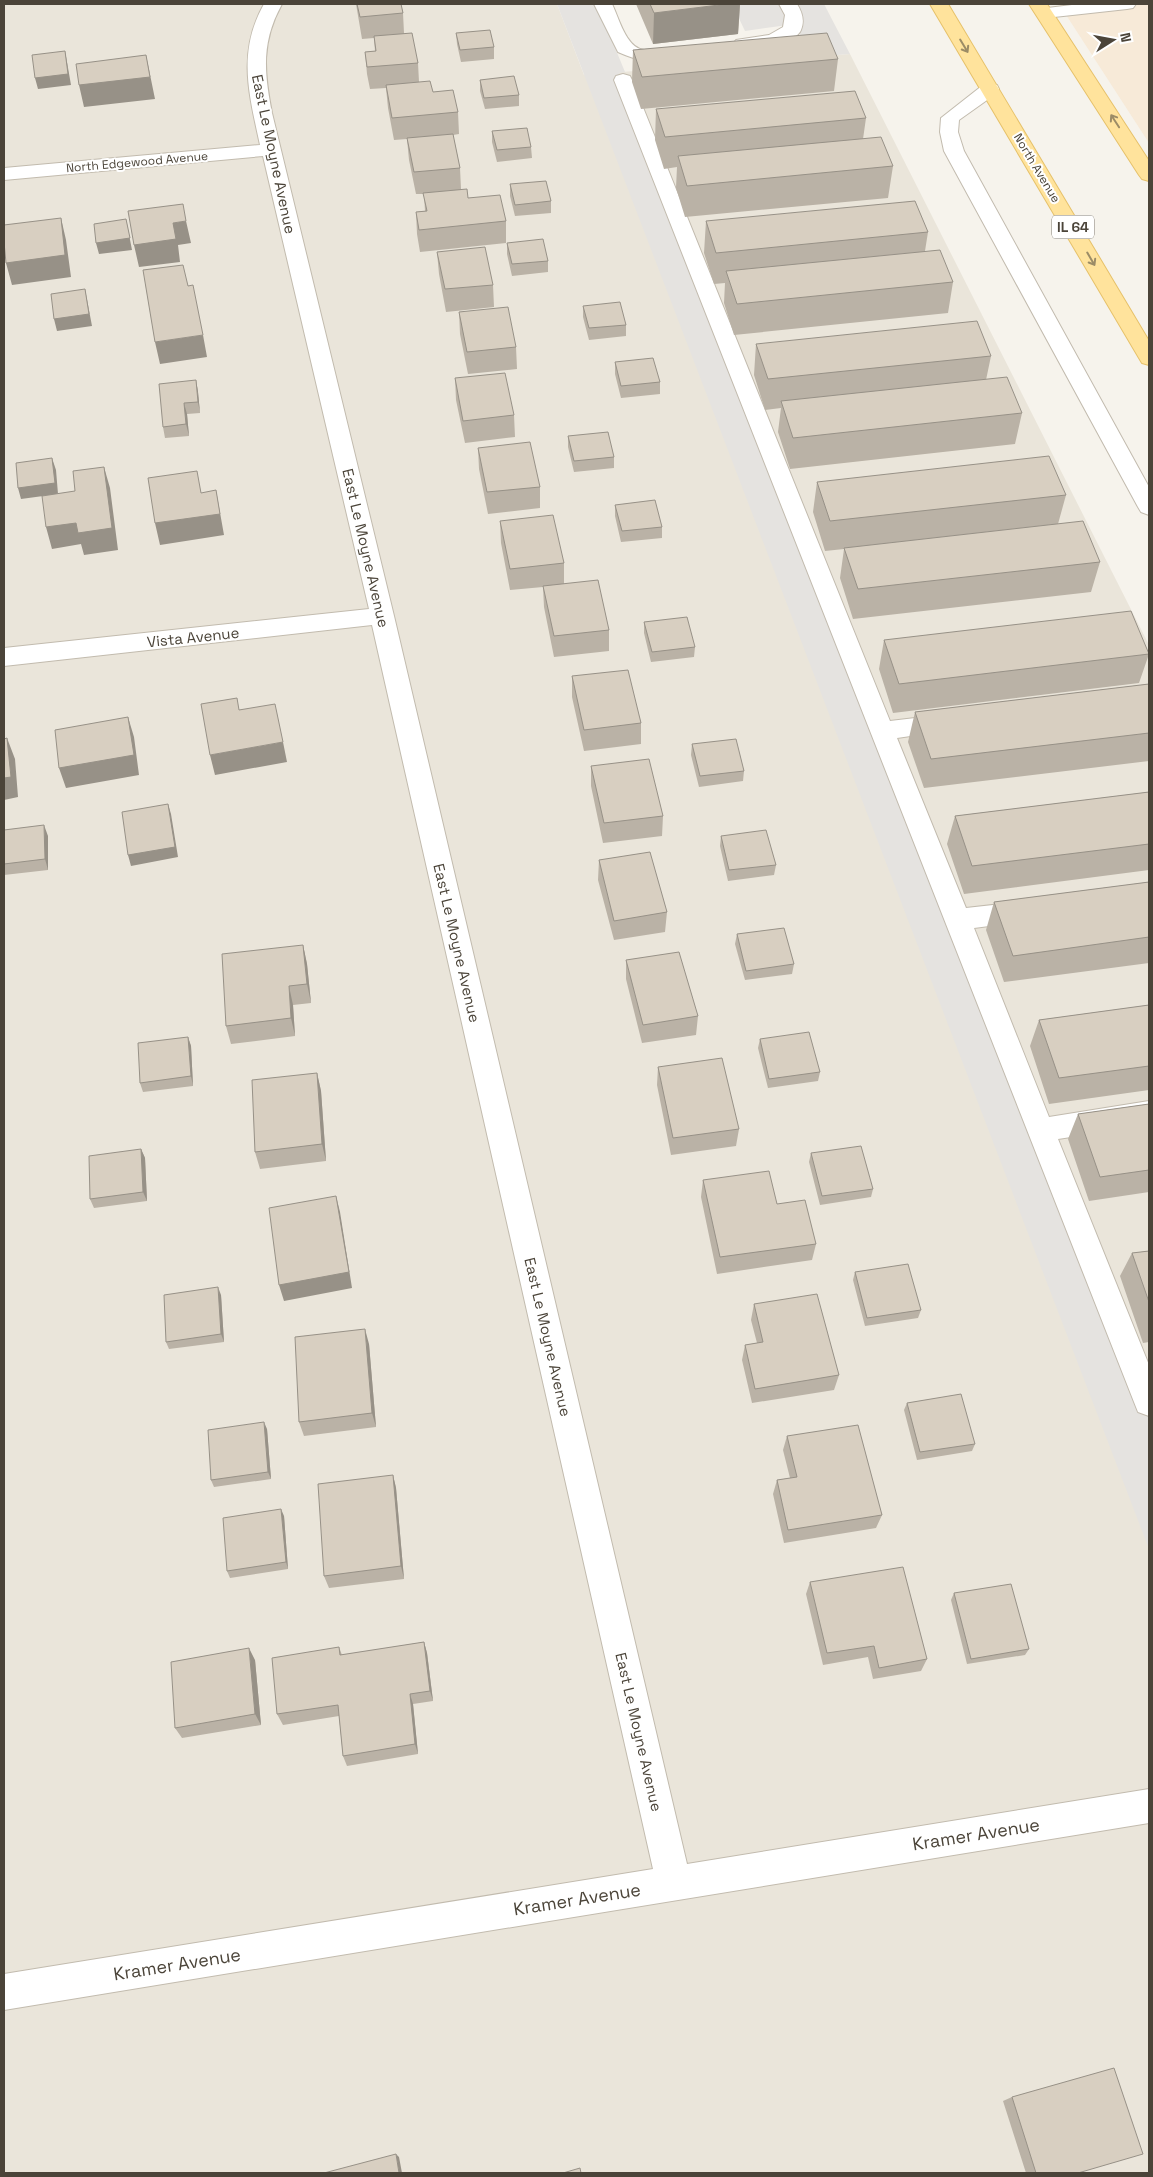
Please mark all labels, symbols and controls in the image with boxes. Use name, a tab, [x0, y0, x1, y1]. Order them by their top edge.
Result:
north arrow	[1088, 15, 1138, 65]
text: N	[1116, 31, 1135, 44]
one-way arrow	[960, 38, 970, 52]
street label: East Le Moyne Avenue	[248, 73, 300, 236]
one-way arrow	[1109, 115, 1119, 129]
street label: North Avenue	[1010, 130, 1064, 206]
street label: North Edgewood Avenue	[65, 148, 209, 176]
road number: IL 64	[1052, 216, 1094, 238]
one-way arrow	[1087, 252, 1097, 266]
street label: East Le Moyne Avenue	[338, 467, 394, 629]
street label: Vista Avenue	[146, 623, 240, 651]
street label: East Le Moyne Avenue	[429, 862, 485, 1024]
street label: East Le Moyne Avenue	[520, 1256, 576, 1418]
street label: East Le Moyne Avenue	[611, 1651, 667, 1813]
street label: Kramer Avenue	[911, 1813, 1041, 1855]
street label: Kramer Avenue	[512, 1878, 642, 1920]
street label: Kramer Avenue	[112, 1943, 242, 1985]

